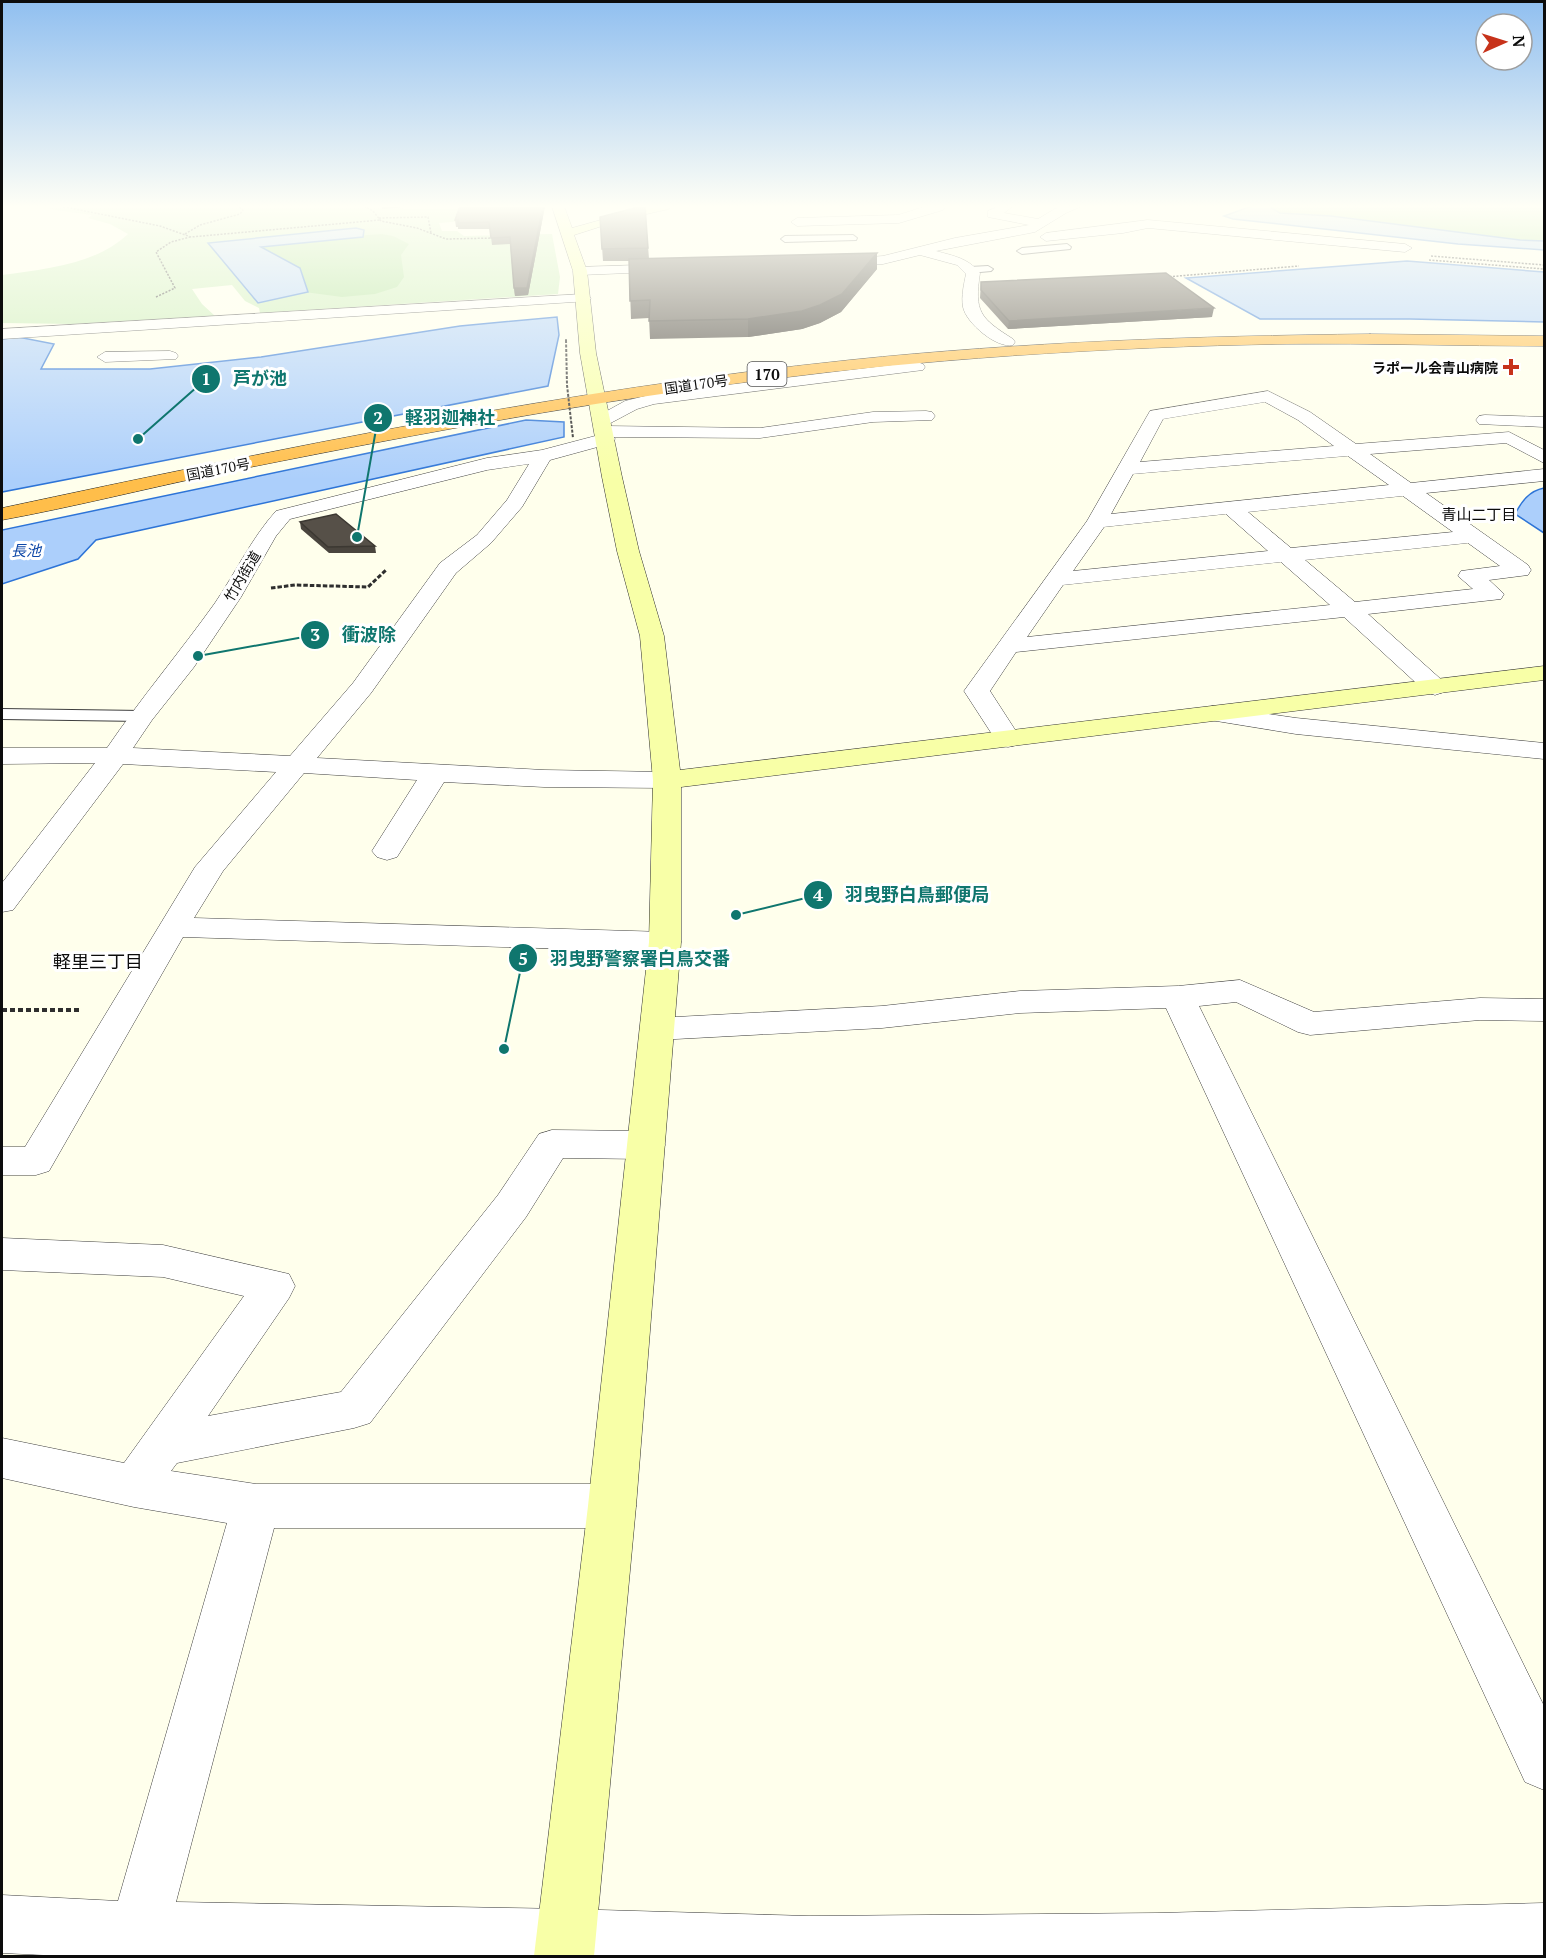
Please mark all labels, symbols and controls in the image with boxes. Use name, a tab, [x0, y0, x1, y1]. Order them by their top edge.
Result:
north arrow	[1474, 12, 1534, 72]
text: N	[1508, 35, 1530, 48]
place label: ラポール会青山病院	[1372, 358, 1498, 377]
marker: ラポール会青山病院	[1502, 358, 1520, 376]
callout: 芦が池	[191, 361, 299, 397]
road number: 170	[748, 362, 786, 386]
text: 1	[201, 366, 211, 390]
text: 芦が池	[233, 366, 287, 390]
street label: 国道170号	[663, 370, 729, 398]
callout: 軽羽迦神社	[363, 400, 507, 436]
text: 2	[373, 405, 383, 429]
text: 軽羽迦神社	[405, 405, 495, 429]
street label: 国道170号	[185, 454, 251, 484]
district label: 青山二丁目	[1441, 504, 1517, 524]
water label: 長池	[11, 540, 43, 560]
street label: 竹内街道	[219, 547, 265, 605]
callout: 衝波除	[300, 617, 408, 653]
text: 3	[310, 622, 320, 646]
text: 衝波除	[341, 622, 396, 646]
callout: 羽曳野白鳥郵便局	[803, 877, 1001, 913]
text: 4	[813, 882, 824, 906]
text: 羽曳野白鳥郵便局	[845, 882, 989, 906]
callout: 羽曳野警察署白鳥交番	[508, 940, 742, 976]
text: 5	[518, 946, 528, 970]
text: 羽曳野警察署白鳥交番	[550, 946, 730, 970]
district label: 軽里三丁目	[53, 949, 143, 973]

